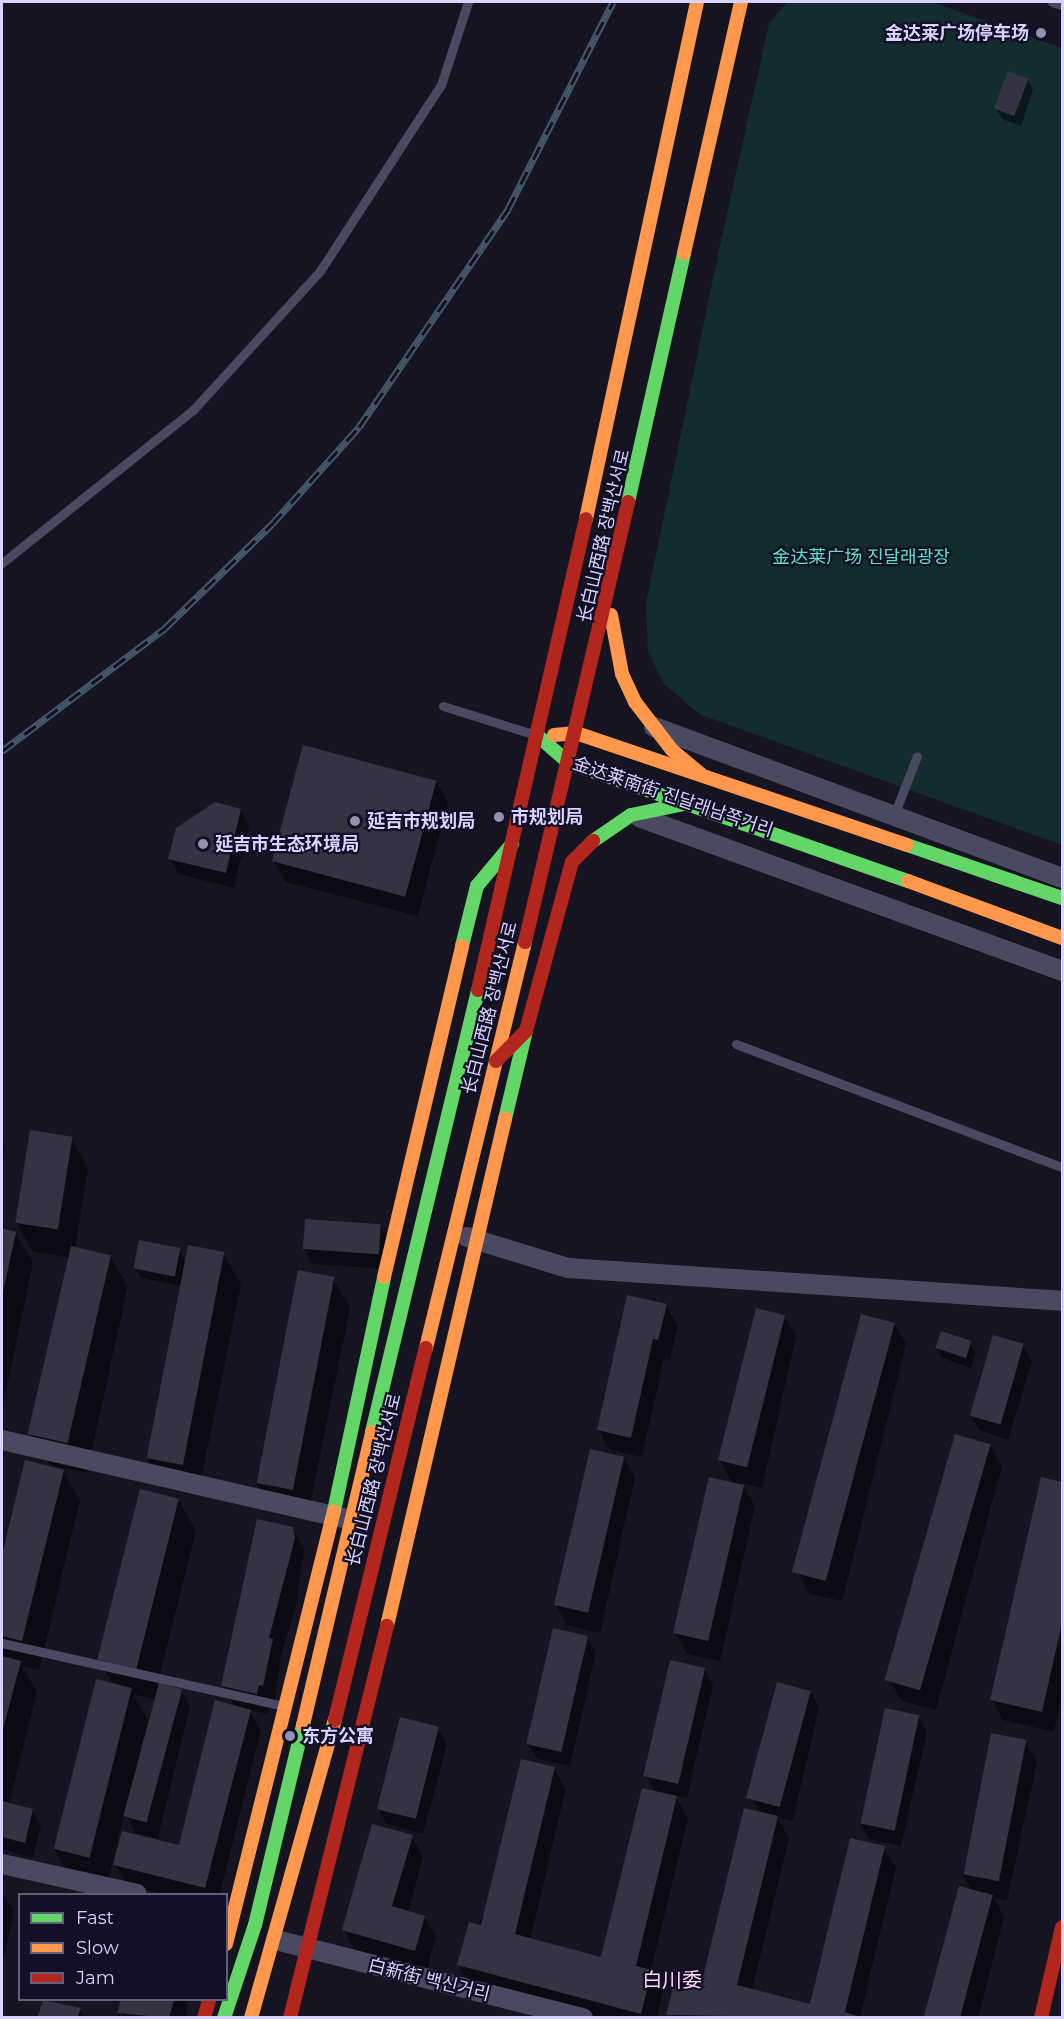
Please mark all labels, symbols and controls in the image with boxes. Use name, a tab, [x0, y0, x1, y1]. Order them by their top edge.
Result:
place label: 金达莱广场停车场	[885, 22, 1029, 44]
marker: 金达莱广场停车场	[1034, 26, 1048, 40]
street label: 长白山西路 장백산서로	[574, 447, 634, 625]
park label: 金达莱广场 진달래광장	[772, 546, 950, 568]
street label: 金达莱南街 진달래남쪽거리	[570, 753, 776, 841]
place label: 市规划局	[511, 806, 583, 828]
place label: 延吉市规划局	[367, 810, 475, 832]
marker: 市规划局	[492, 810, 506, 824]
marker: 延吉市规划局	[348, 814, 362, 828]
place label: 延吉市生态环境局	[215, 833, 359, 855]
marker: 延吉市生态环境局	[196, 837, 210, 851]
street label: 长白山西路 장백산서로	[458, 919, 522, 1097]
street label: 长白山西路 장백산서로	[342, 1391, 406, 1569]
place label: 东方公寓	[302, 1725, 374, 1747]
marker: 东方公寓	[283, 1729, 297, 1743]
legend	[18, 1893, 228, 2001]
text: Fast	[76, 1907, 114, 1929]
text: Slow	[76, 1937, 119, 1959]
street label: 白新街 백신거리	[366, 1954, 492, 2006]
text: Jam	[76, 1967, 115, 1989]
district label: 白川委	[642, 1968, 702, 1992]

